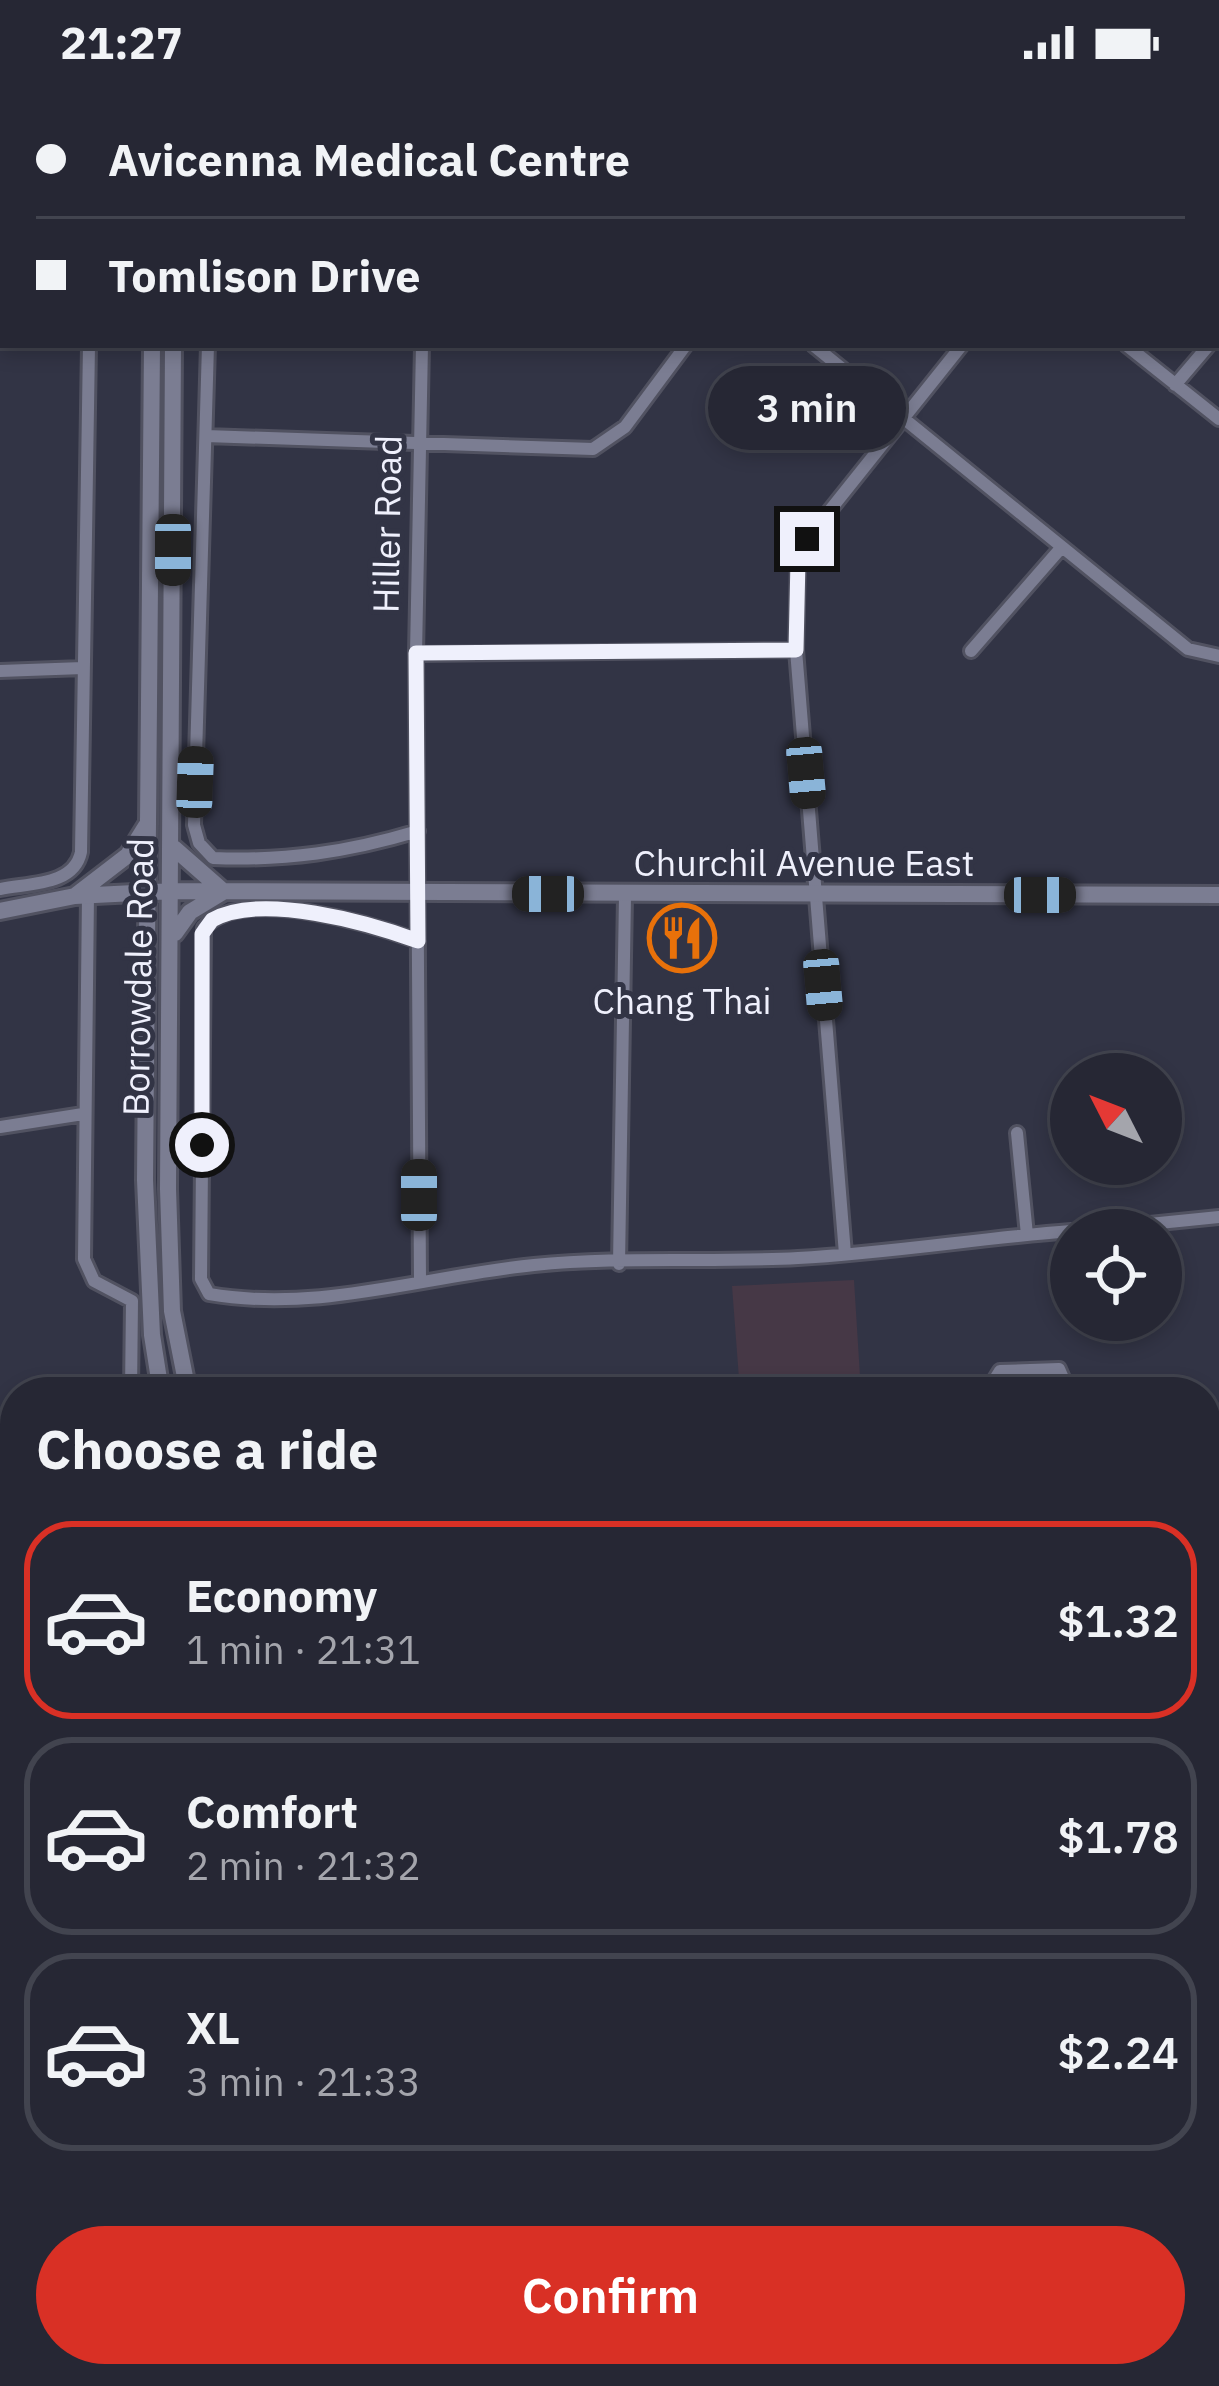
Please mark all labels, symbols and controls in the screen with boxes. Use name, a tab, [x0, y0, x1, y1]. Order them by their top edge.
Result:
text: 21:27	[60, 13, 183, 71]
text: Avicenna Medical Centre	[108, 130, 630, 188]
text: Tomlison Drive	[108, 246, 421, 304]
callout: 3 min	[708, 365, 906, 449]
text: 3 min	[757, 382, 857, 433]
street label: Hiller Road	[361, 435, 412, 613]
route end	[780, 512, 834, 566]
car	[155, 514, 191, 586]
car	[785, 736, 827, 810]
car	[176, 745, 214, 819]
street label: Borrowdale Road	[112, 837, 163, 1117]
street label: Churchil Avenue East	[634, 839, 974, 886]
car	[512, 876, 584, 912]
car	[1004, 877, 1076, 913]
restaurant icon: Chang Thai	[647, 903, 717, 973]
car	[802, 948, 844, 1022]
place label: Chang Thai	[592, 977, 772, 1024]
north arrow	[1050, 1053, 1182, 1185]
map controls	[1050, 1053, 1182, 1341]
route start	[175, 1118, 229, 1172]
car	[401, 1159, 437, 1231]
button: locate	[1050, 1209, 1182, 1341]
text: Choose a ride	[36, 1414, 378, 1484]
icon: car	[42, 1566, 150, 1674]
text: Economy	[186, 1566, 377, 1624]
text: $1.32	[1058, 1591, 1179, 1649]
text: 1 min · 21:31	[186, 1624, 421, 1675]
icon: car	[42, 1782, 150, 1890]
text: Comfort	[186, 1782, 358, 1840]
text: $1.78	[1058, 1807, 1179, 1865]
text: 2 min · 21:32	[186, 1840, 421, 1891]
icon: car	[42, 1998, 150, 2106]
text: XL	[186, 1998, 240, 2056]
text: $2.24	[1058, 2023, 1179, 2081]
text: 3 min · 21:33	[186, 2056, 421, 2107]
button: Confirm	[36, 2226, 1185, 2364]

